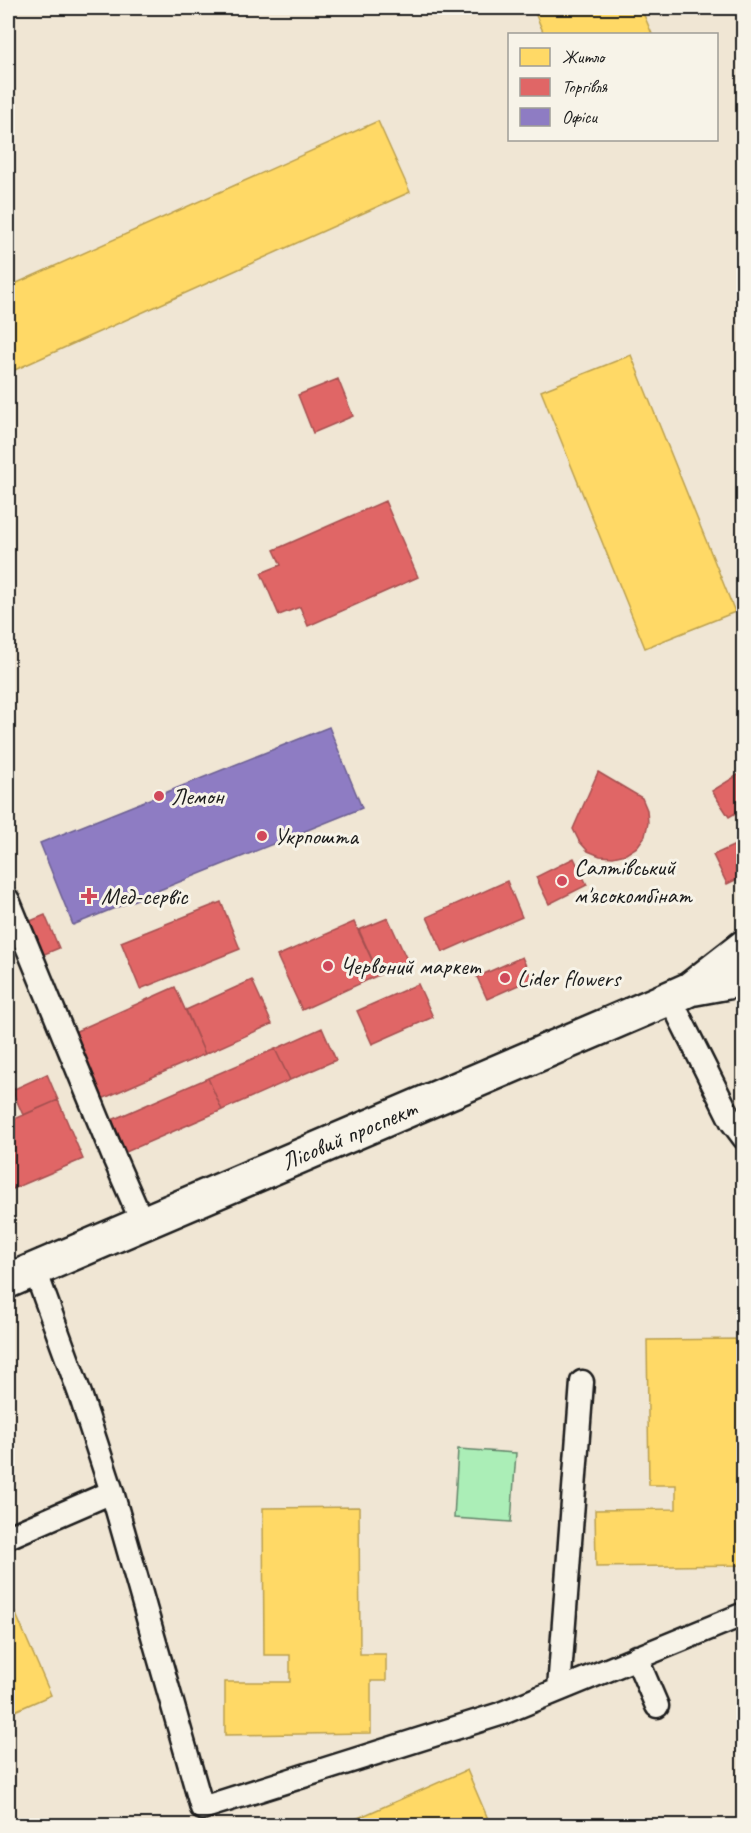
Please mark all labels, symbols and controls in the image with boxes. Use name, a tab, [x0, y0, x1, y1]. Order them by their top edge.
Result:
legend	[508, 33, 718, 141]
text: Житло	[562, 46, 606, 68]
text: Торгівля	[562, 76, 609, 98]
text: Офіси	[562, 106, 598, 128]
place label: Лемон	[171, 781, 225, 811]
marker: Лемон	[152, 789, 166, 803]
place label: Укрпошта	[274, 821, 359, 851]
marker: Укрпошта	[255, 829, 269, 843]
place label: Салтівський м'ясокомбінат	[574, 852, 693, 910]
marker: Салтівський м'ясокомбінат	[555, 874, 569, 888]
place label: Мед-сервіс	[101, 881, 189, 911]
marker: Мед-сервіс	[82, 889, 96, 903]
place label: Червоний маркет	[340, 951, 482, 981]
marker: Червоний маркет	[321, 959, 335, 973]
place label: Lider flowers	[517, 963, 622, 993]
marker: Lider flowers	[498, 971, 512, 985]
street label: Лісовий проспект	[277, 1093, 422, 1177]

